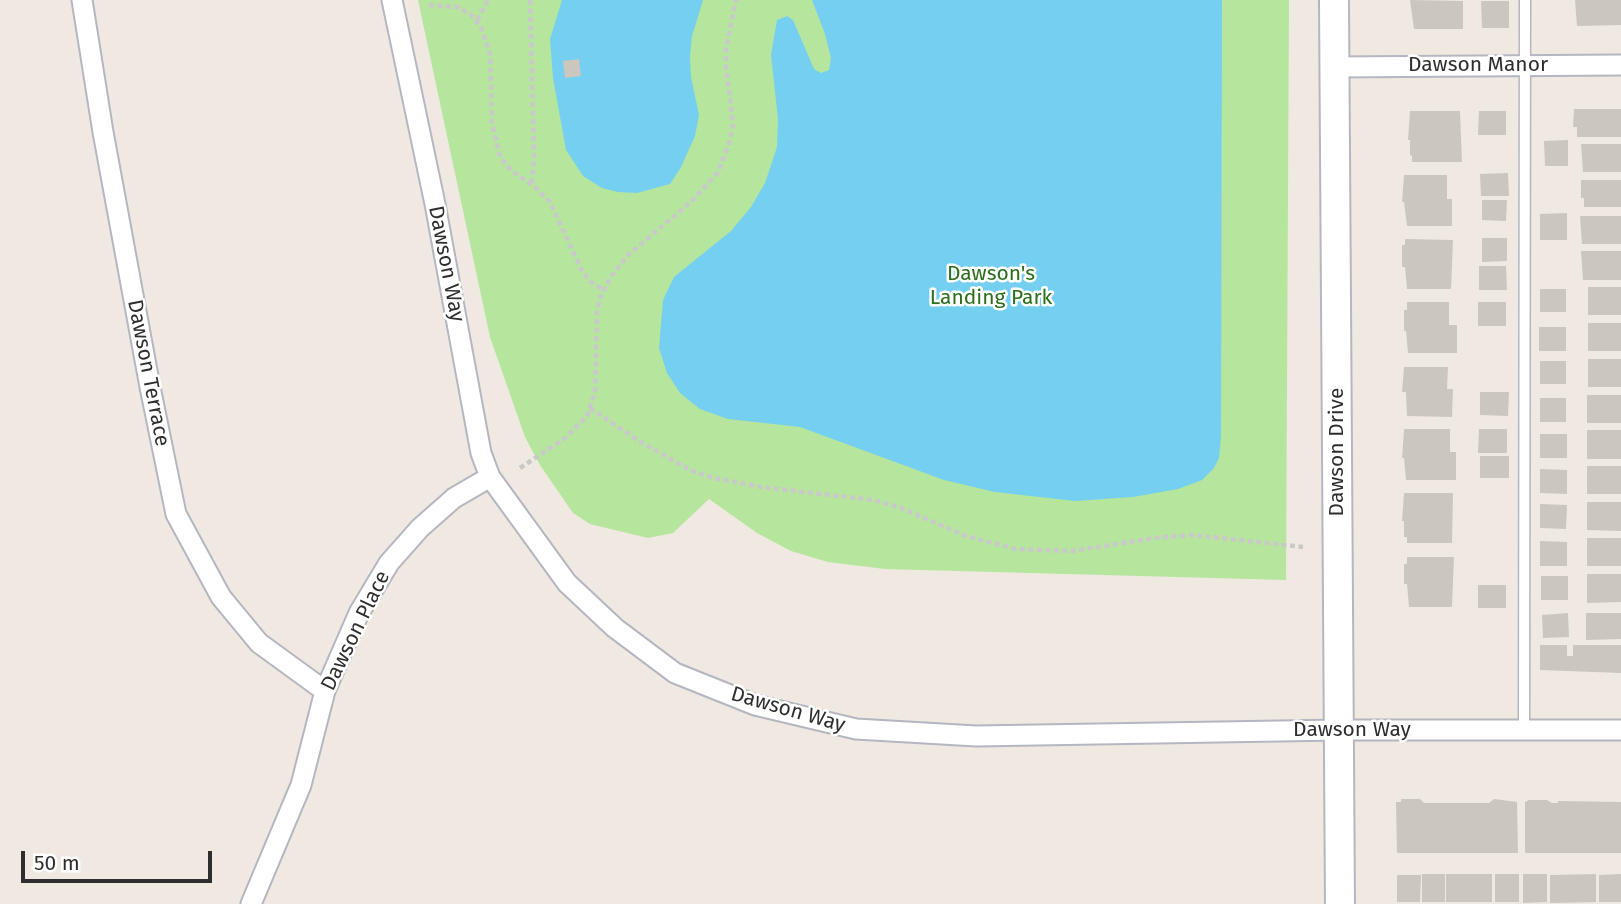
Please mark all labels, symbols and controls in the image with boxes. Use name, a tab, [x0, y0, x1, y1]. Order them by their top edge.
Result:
street label: Dawson Manor	[1408, 52, 1548, 78]
street label: Dawson Way	[422, 204, 470, 324]
park label: Dawson's Landing Park	[930, 261, 1052, 311]
street label: Dawson Terrace	[121, 298, 175, 448]
street label: Dawson Drive	[1324, 388, 1350, 516]
street label: Dawson Place	[316, 567, 396, 695]
street label: Dawson Way	[728, 682, 848, 738]
street label: Dawson Way	[1293, 717, 1411, 743]
scale bar	[24, 838, 215, 882]
text: 50 m	[34, 850, 80, 876]

